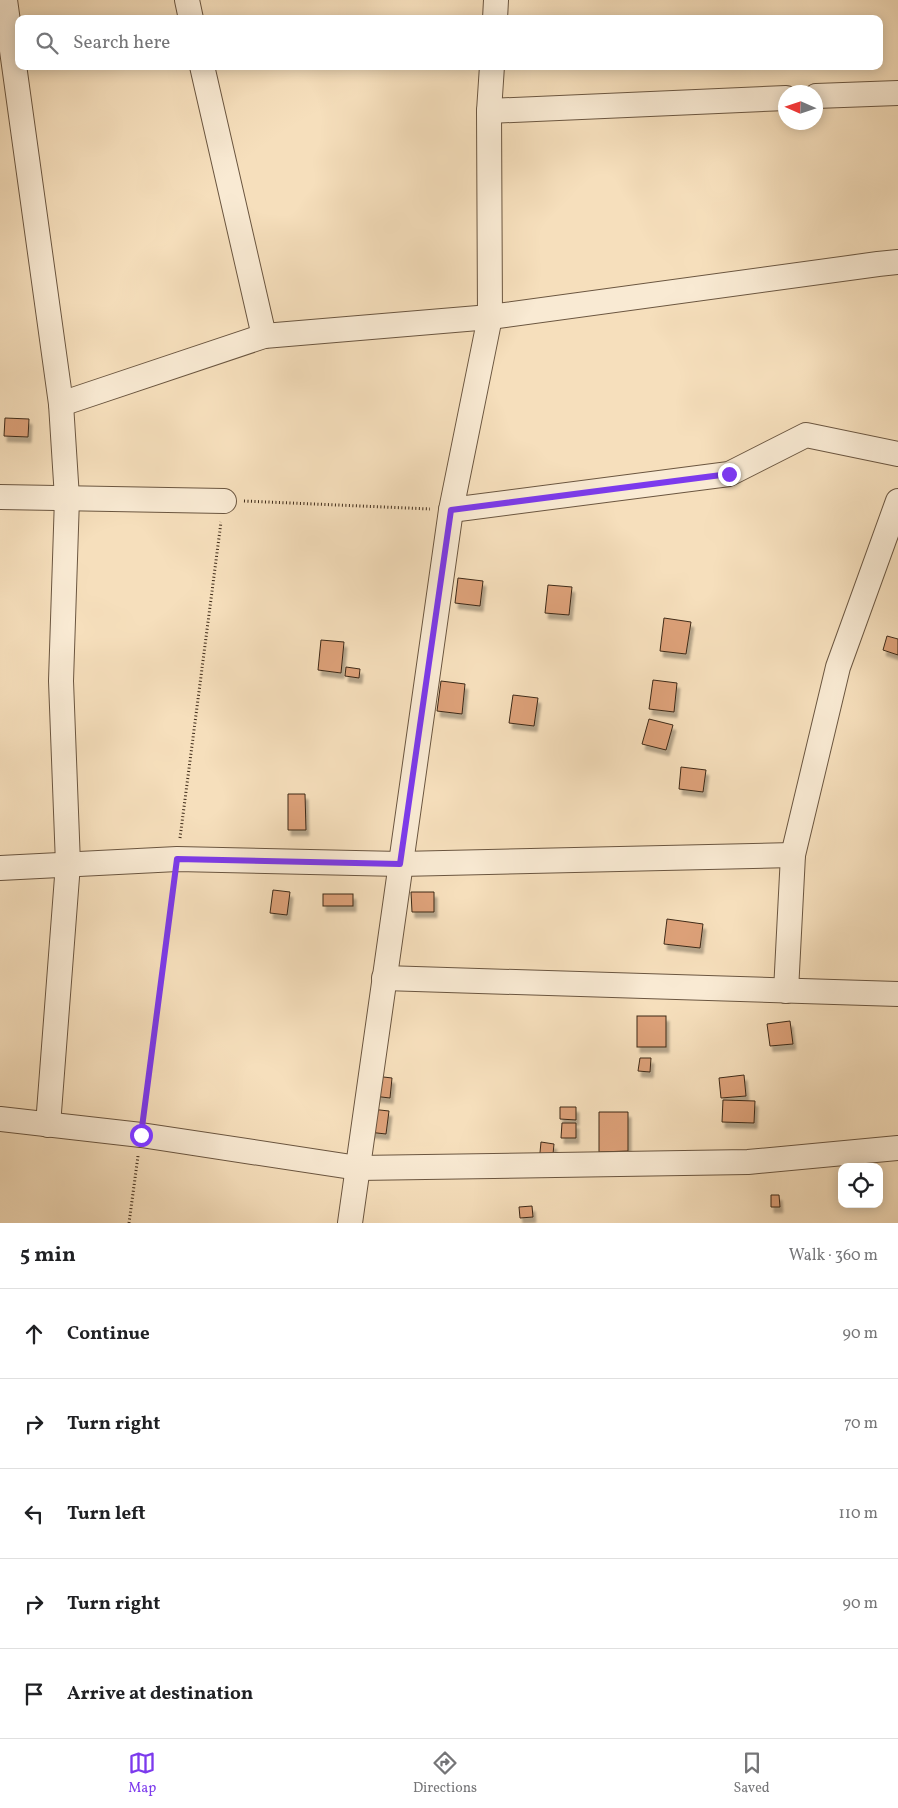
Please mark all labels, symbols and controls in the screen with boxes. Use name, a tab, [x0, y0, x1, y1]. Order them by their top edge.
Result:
search box	[15, 15, 883, 70]
icon: search	[33, 29, 61, 57]
text: Search here	[73, 30, 170, 56]
north arrow	[778, 85, 823, 130]
route end	[718, 463, 741, 486]
route start	[130, 1124, 153, 1147]
map controls	[838, 1163, 883, 1208]
button: locate	[838, 1163, 883, 1208]
text: 5 min	[20, 1241, 76, 1270]
text: Walk · 360 m	[789, 1245, 878, 1267]
icon: ahead	[20, 1320, 48, 1348]
text: Continue	[67, 1321, 150, 1347]
text: 90 m	[842, 1323, 878, 1345]
icon: right	[20, 1410, 48, 1438]
text: Turn right	[67, 1411, 160, 1437]
text: 70 m	[844, 1413, 878, 1435]
icon: left	[20, 1500, 48, 1528]
text: Turn left	[67, 1501, 146, 1527]
text: 110 m	[839, 1503, 878, 1525]
icon: right	[20, 1590, 48, 1618]
text: Turn right	[67, 1591, 160, 1617]
text: 90 m	[842, 1593, 878, 1615]
icon: arrive	[20, 1680, 48, 1708]
text: Arrive at destination	[67, 1681, 253, 1707]
tab: Map	[128, 1749, 156, 1798]
tab: Directions	[413, 1749, 477, 1798]
tab: Saved	[734, 1749, 770, 1798]

